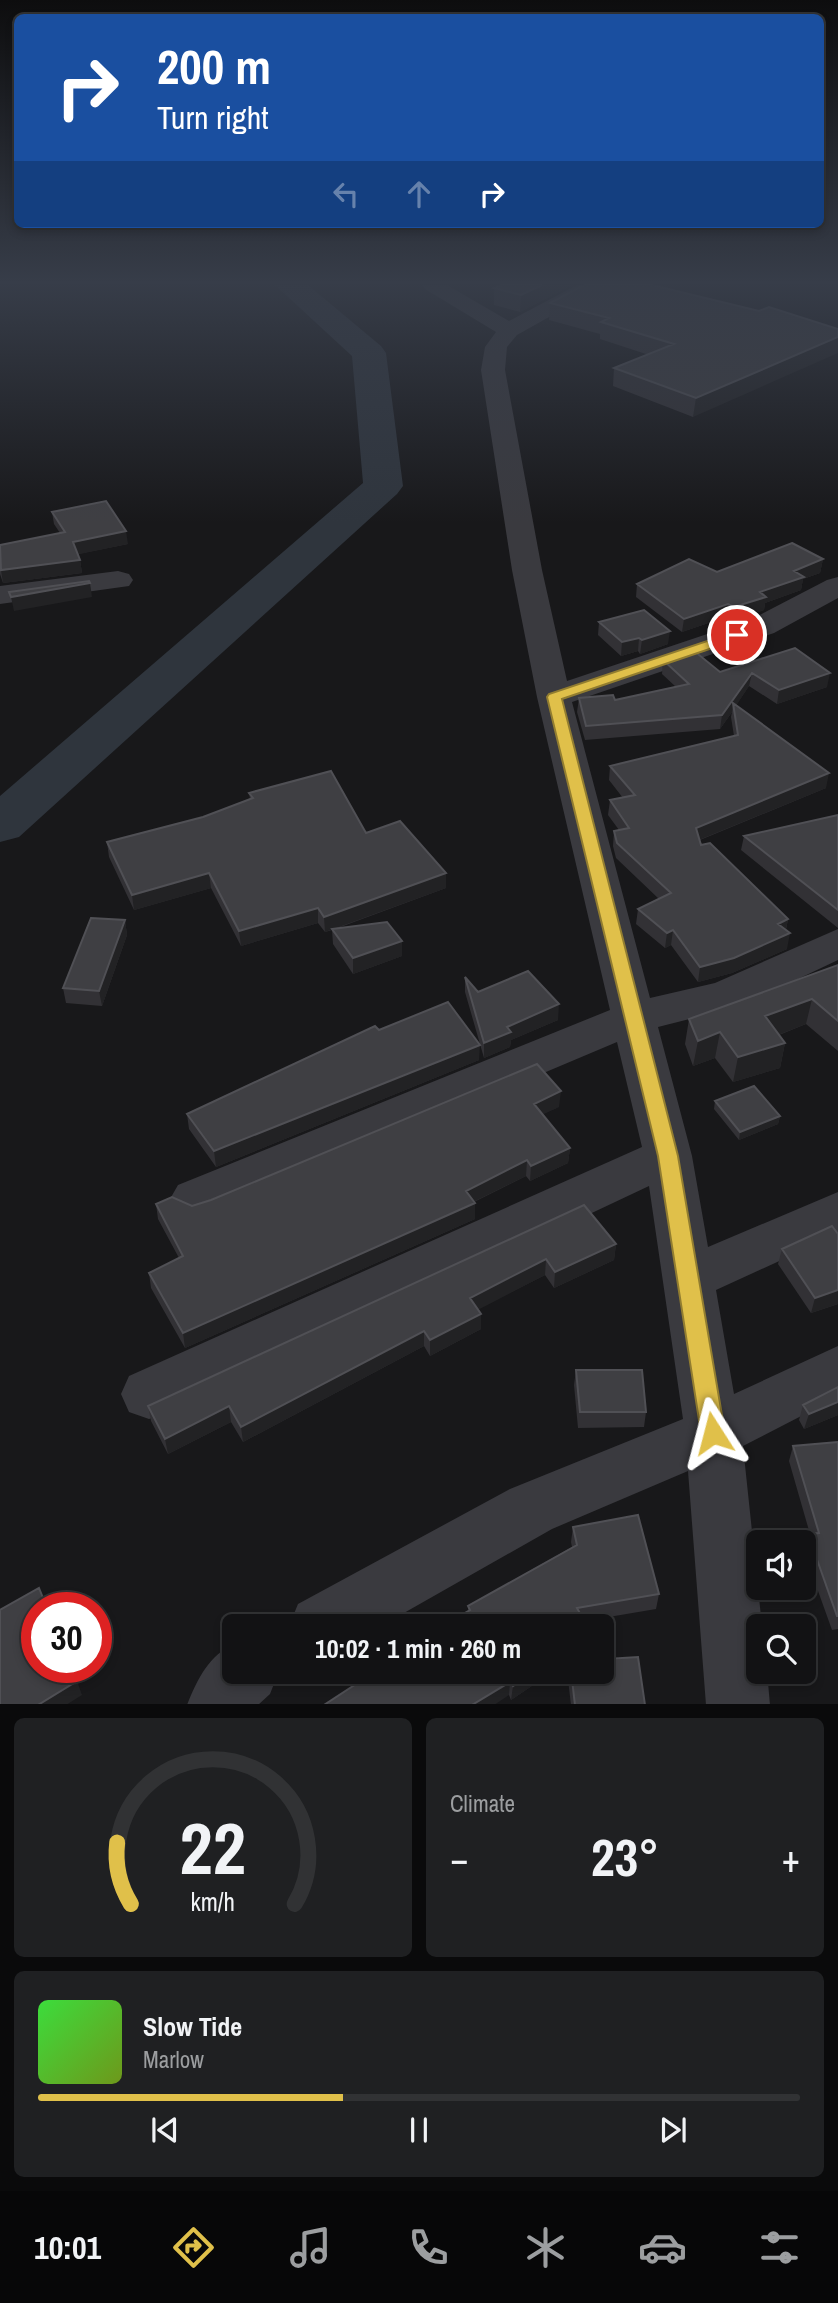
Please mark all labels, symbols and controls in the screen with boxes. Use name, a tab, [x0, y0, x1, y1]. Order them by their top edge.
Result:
text: 200 m	[157, 33, 271, 99]
icon: right	[42, 42, 133, 133]
text: Turn right	[157, 96, 269, 139]
icon: left	[327, 175, 365, 213]
icon: ahead	[400, 175, 438, 213]
icon: right	[473, 175, 511, 213]
pin	[707, 605, 767, 665]
icon: arrive	[718, 616, 756, 654]
position arrow	[676, 1396, 750, 1470]
map controls	[746, 1530, 816, 1684]
button: sound	[746, 1530, 816, 1600]
speed limit sign: 30	[21, 1592, 112, 1683]
button: search	[746, 1614, 816, 1684]
text: 10:02 · 1 min · 260 m	[315, 1631, 521, 1666]
text: Climate	[450, 1788, 515, 1819]
text: 22	[180, 1799, 246, 1897]
text: 23°	[591, 1822, 659, 1892]
text: −	[450, 1833, 468, 1884]
text: +	[782, 1833, 800, 1884]
text: km/h	[191, 1884, 235, 1918]
text: Slow Tide	[143, 2009, 242, 2044]
text: Marlow	[143, 2044, 204, 2075]
icon: previous	[146, 2111, 184, 2149]
icon: pause	[400, 2111, 438, 2149]
icon: next	[654, 2111, 692, 2149]
icon: directions	[169, 2223, 218, 2272]
icon: music	[286, 2223, 335, 2272]
icon: phone	[404, 2223, 453, 2272]
icon: climate	[521, 2223, 570, 2272]
icon: car	[638, 2223, 687, 2272]
icon: filters	[755, 2223, 804, 2272]
text: 10:01	[34, 2226, 101, 2269]

